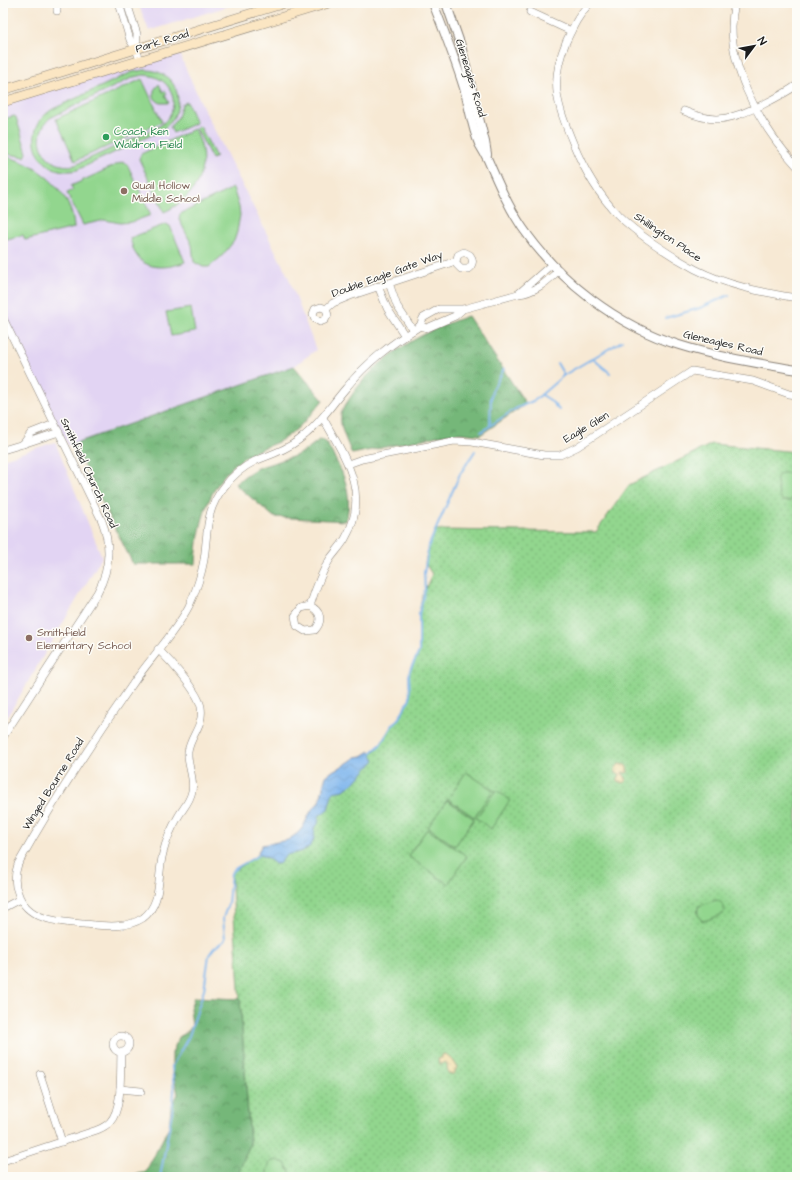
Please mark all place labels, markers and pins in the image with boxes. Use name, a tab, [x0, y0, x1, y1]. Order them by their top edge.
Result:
place label: Coach Ken Waldron Field	[114, 124, 182, 152]
marker: Coach Ken Waldron Field	[101, 132, 111, 142]
place label: Quail Hollow Middle School	[132, 178, 200, 206]
marker: Quail Hollow Middle School	[119, 186, 129, 196]
place label: Smithfield Elementary School	[37, 625, 132, 654]
marker: Smithfield Elementary School	[24, 633, 34, 643]

